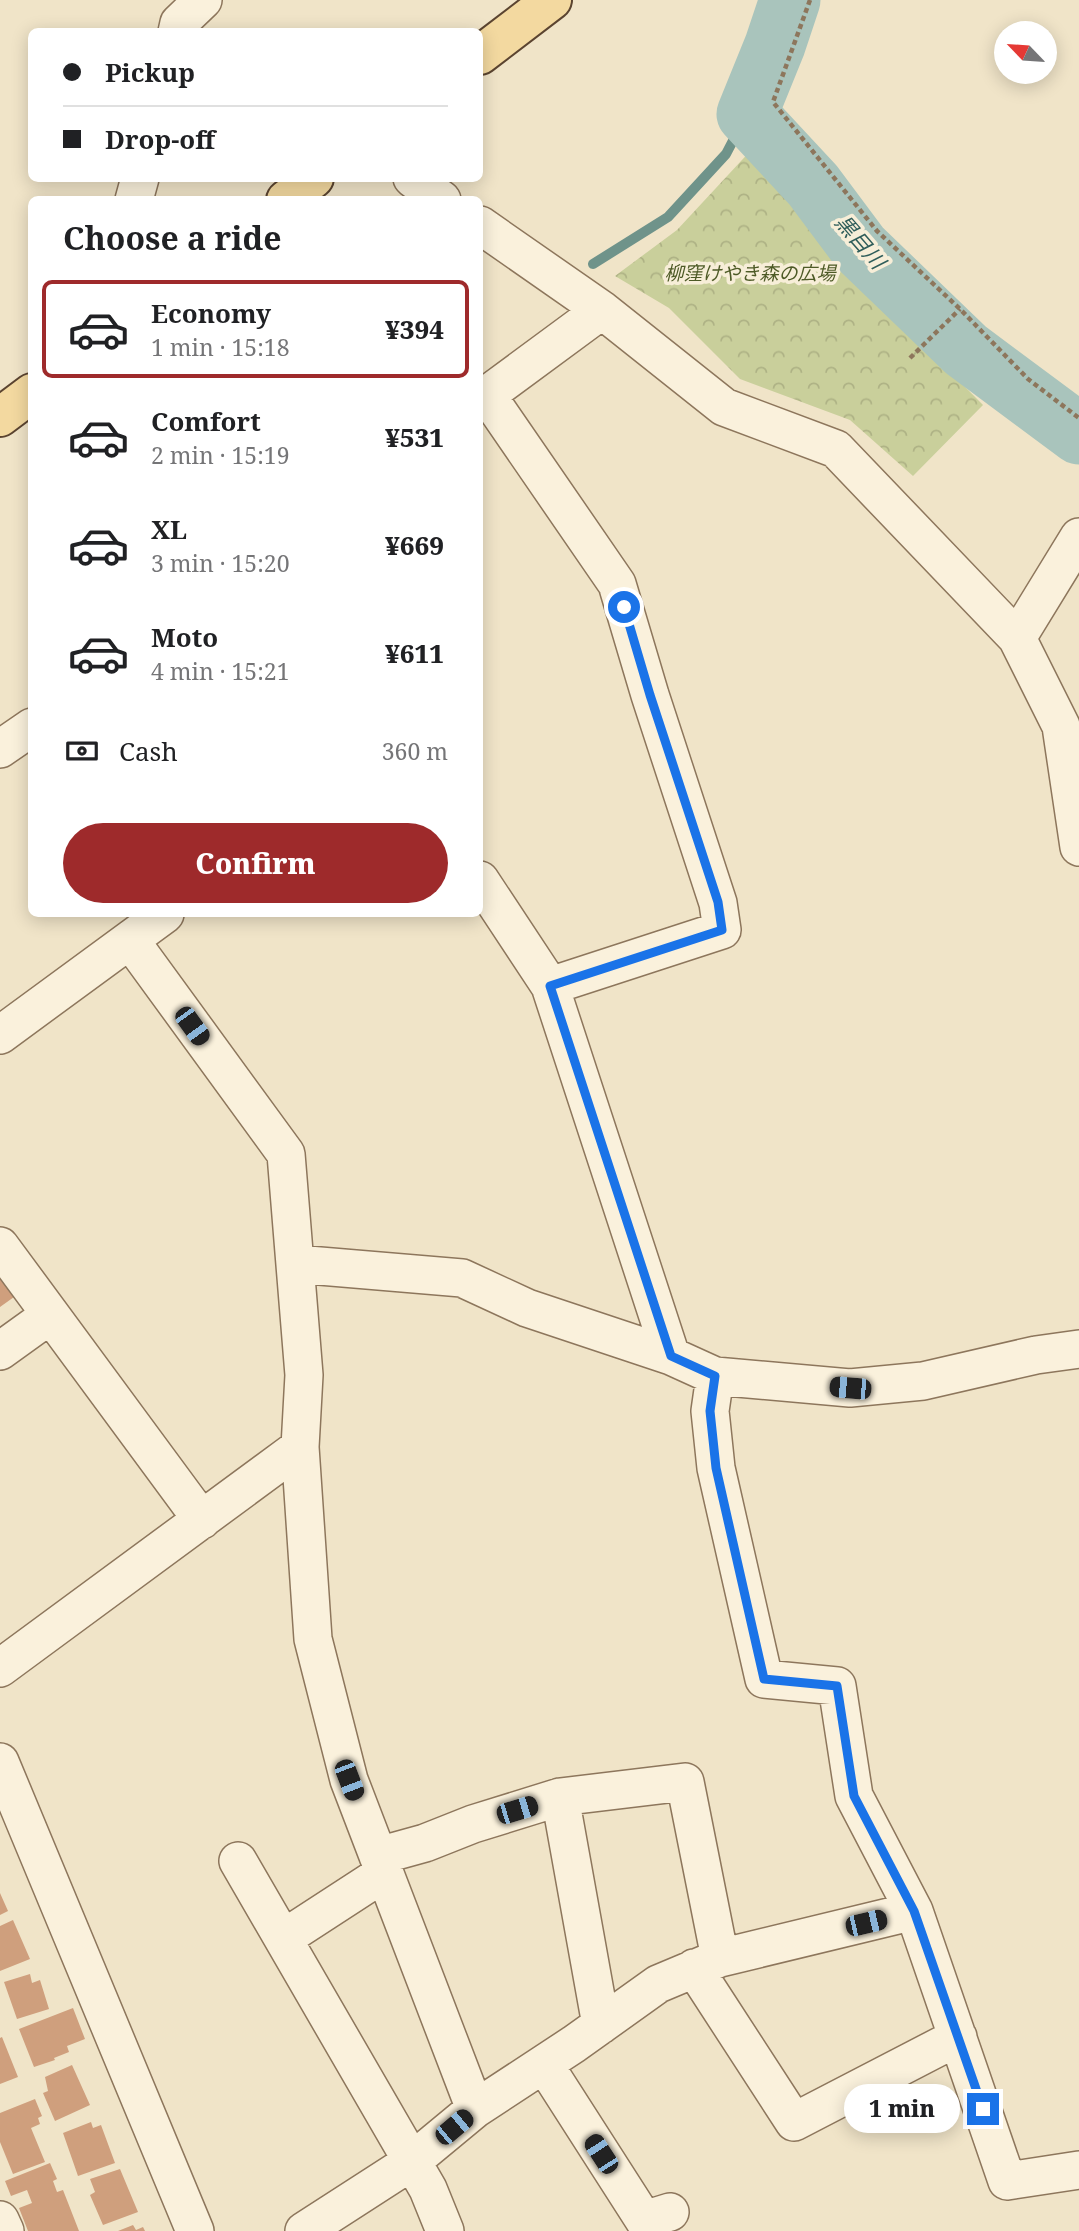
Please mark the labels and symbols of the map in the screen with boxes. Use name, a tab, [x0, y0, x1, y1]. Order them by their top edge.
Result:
north arrow	[994, 21, 1057, 84]
water label: 黒目川	[830, 208, 893, 276]
park label: 柳窪けやき森の広場	[664, 260, 837, 286]
route start	[608, 591, 640, 623]
car	[172, 1003, 213, 1049]
car	[829, 1376, 872, 1400]
car	[332, 1757, 367, 1803]
car	[494, 1794, 541, 1826]
car	[844, 1908, 889, 1938]
callout: 1 min	[843, 2084, 958, 2134]
route end	[967, 2093, 999, 2125]
car	[432, 2105, 477, 2149]
car	[581, 2131, 622, 2177]

